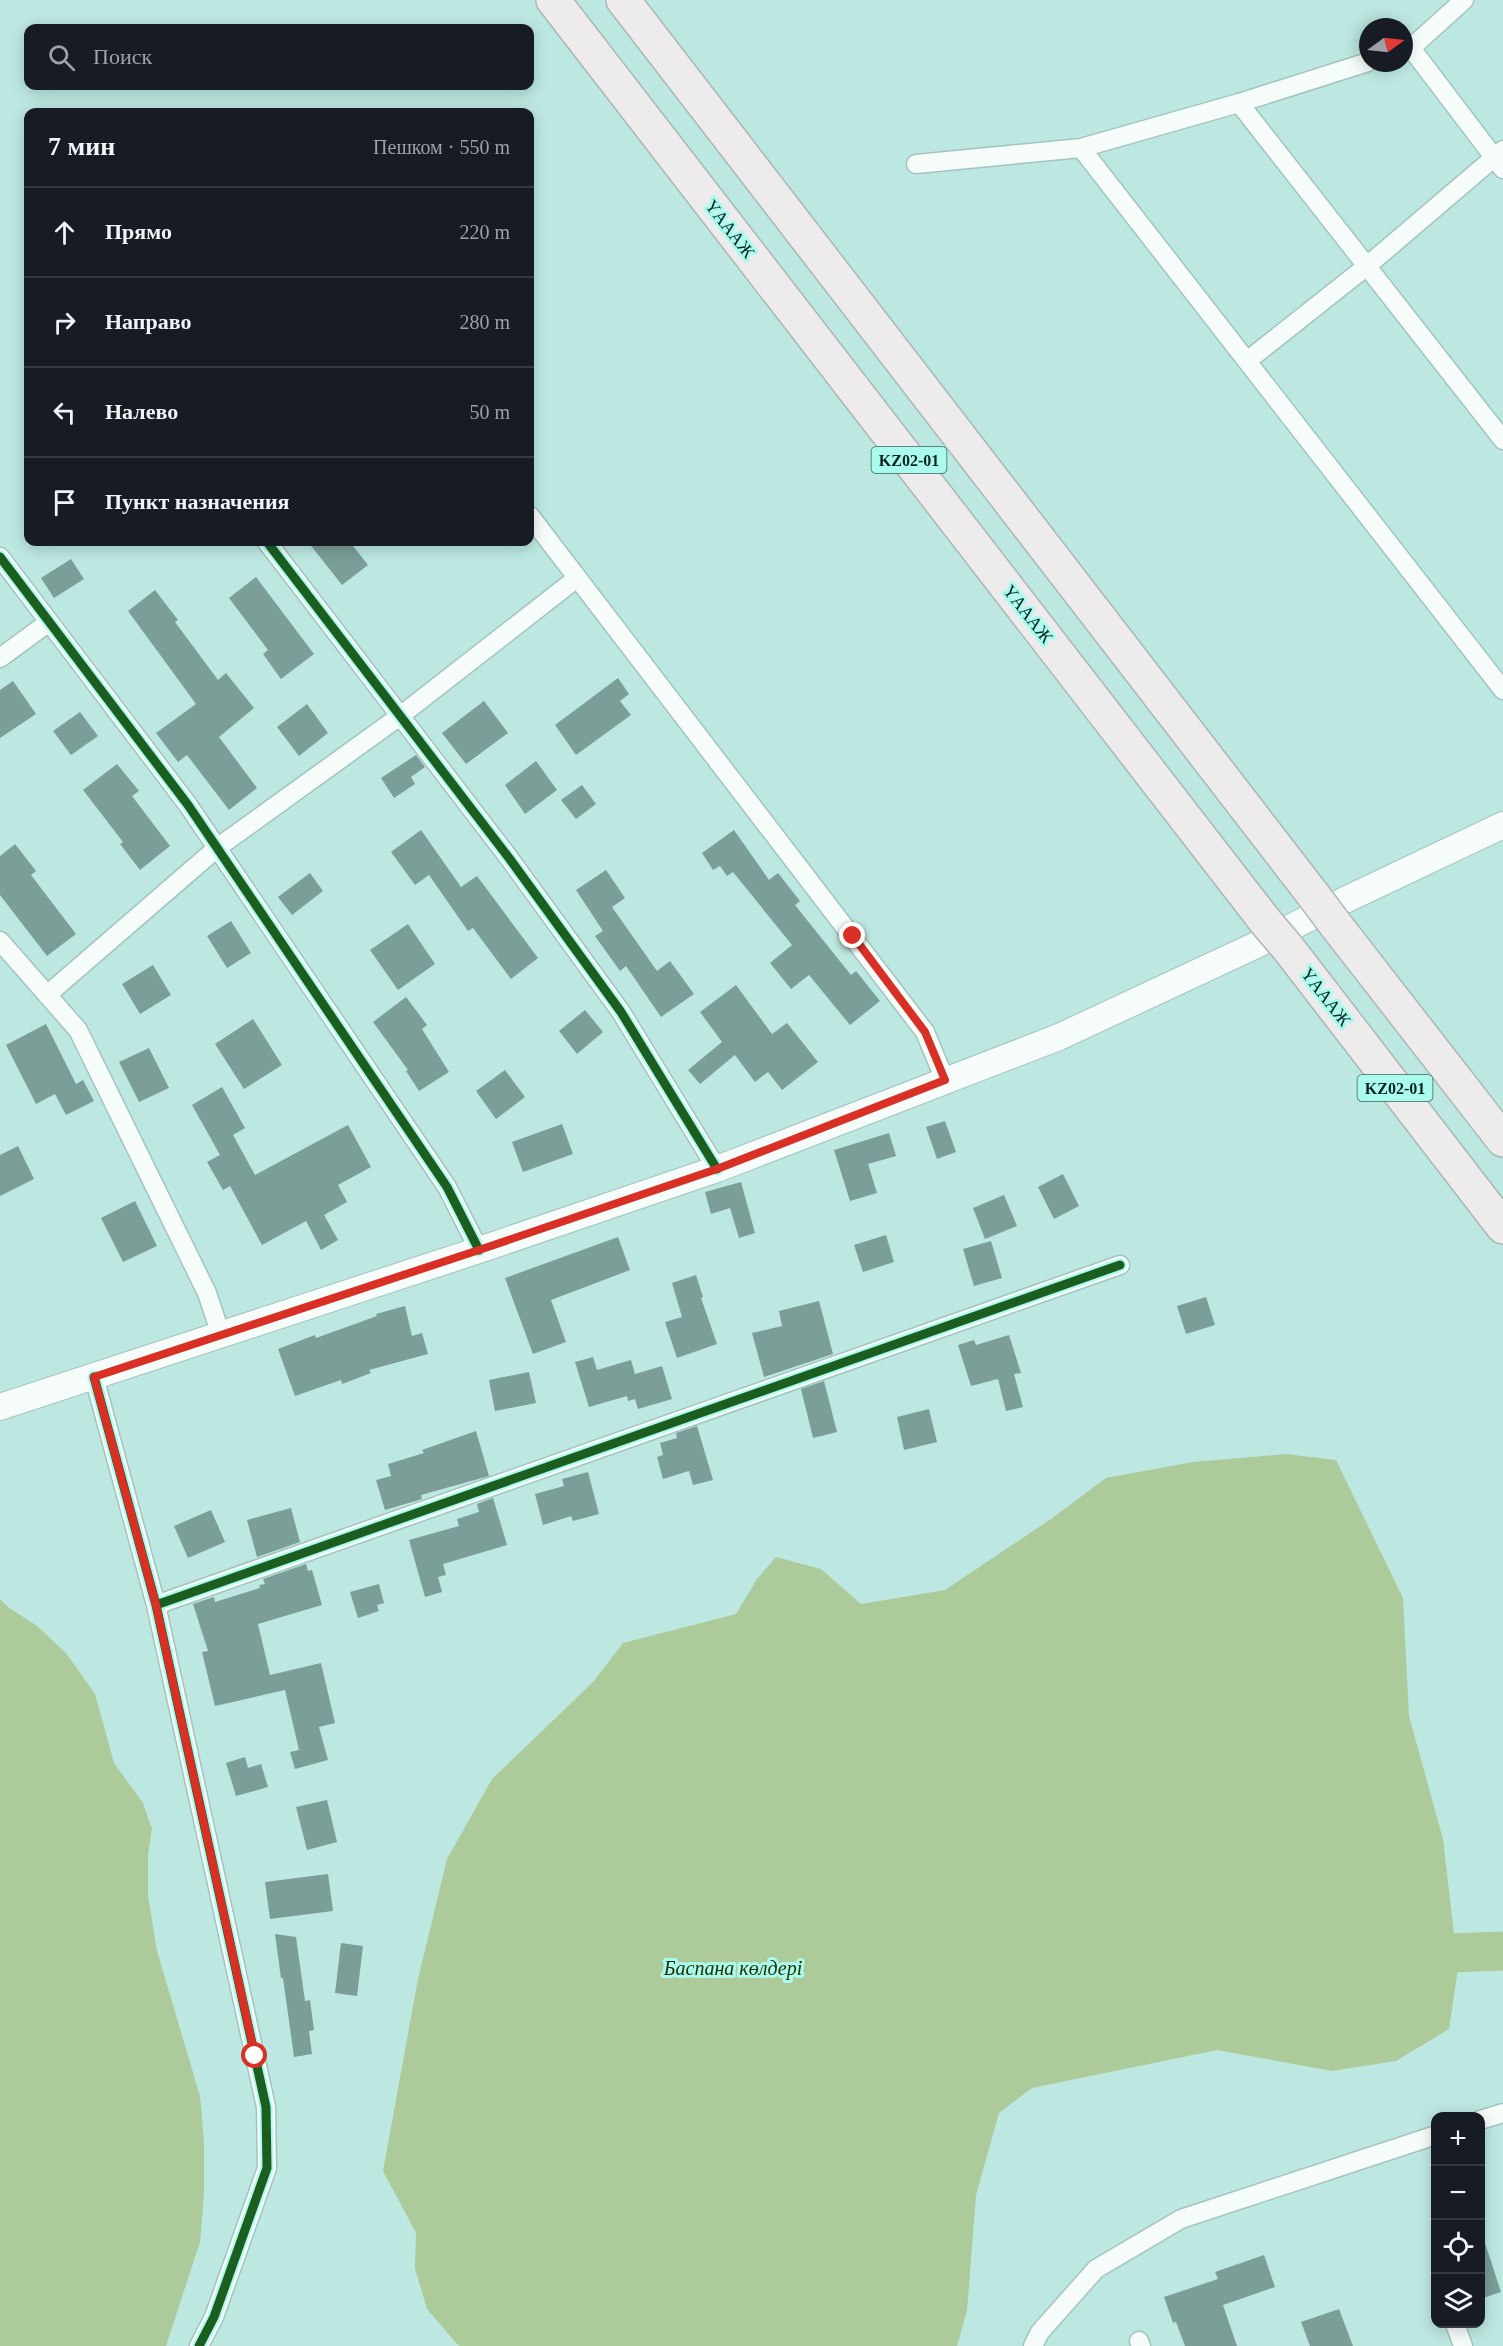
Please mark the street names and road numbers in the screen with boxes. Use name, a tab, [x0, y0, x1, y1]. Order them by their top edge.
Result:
street label: ҮАААЖ	[701, 196, 759, 263]
road number: KZ02-01	[872, 447, 946, 473]
street label: ҮАААЖ	[999, 581, 1057, 648]
street label: ҮАААЖ	[1297, 964, 1355, 1031]
road number: KZ02-01	[1358, 1075, 1432, 1101]

